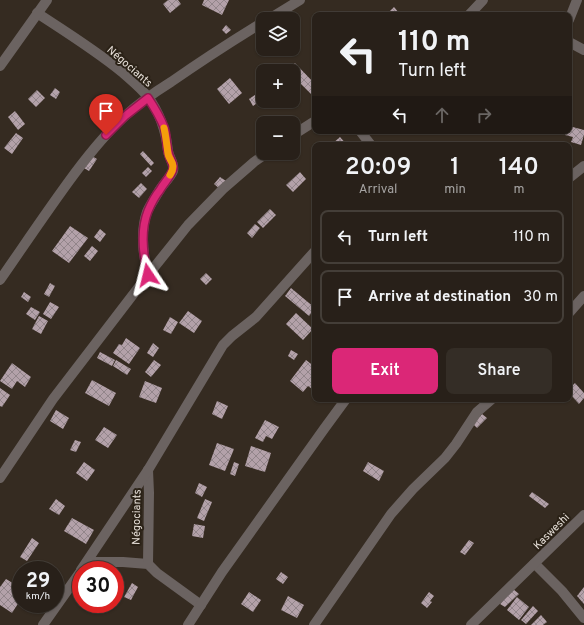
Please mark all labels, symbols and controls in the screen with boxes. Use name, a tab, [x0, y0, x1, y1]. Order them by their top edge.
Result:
map controls	[256, 12, 300, 160]
button: layers	[256, 12, 300, 56]
text: 110 m	[398, 25, 470, 61]
icon: left	[332, 28, 384, 80]
street label: Négociants	[104, 43, 155, 90]
text: Turn left	[398, 60, 466, 83]
button: +	[256, 64, 300, 108]
pin	[89, 94, 123, 135]
icon: arrive	[95, 100, 117, 122]
icon: left	[389, 104, 411, 126]
icon: ahead	[431, 104, 453, 126]
icon: right	[473, 104, 495, 126]
button: −	[256, 116, 300, 160]
text: 20:09	[345, 153, 411, 183]
text: 1	[450, 153, 460, 183]
text: 140	[499, 153, 539, 183]
text: Arrival	[359, 182, 398, 198]
text: min	[444, 182, 466, 198]
text: m	[513, 182, 524, 198]
icon: left	[334, 226, 356, 248]
text: Turn left	[368, 228, 428, 247]
text: 110 m	[513, 228, 550, 247]
position arrow	[127, 254, 169, 296]
icon: arrive	[334, 286, 356, 308]
text: Arrive at destination	[368, 288, 511, 307]
text: 30 m	[523, 288, 558, 307]
button: Exit	[332, 348, 438, 394]
button: Share	[446, 348, 552, 394]
street label: Négociants	[130, 489, 144, 545]
street label: Kasweshi	[531, 511, 573, 553]
speed limit sign: 30	[72, 561, 124, 613]
text: 29	[26, 569, 50, 595]
text: km/h	[26, 590, 50, 603]

